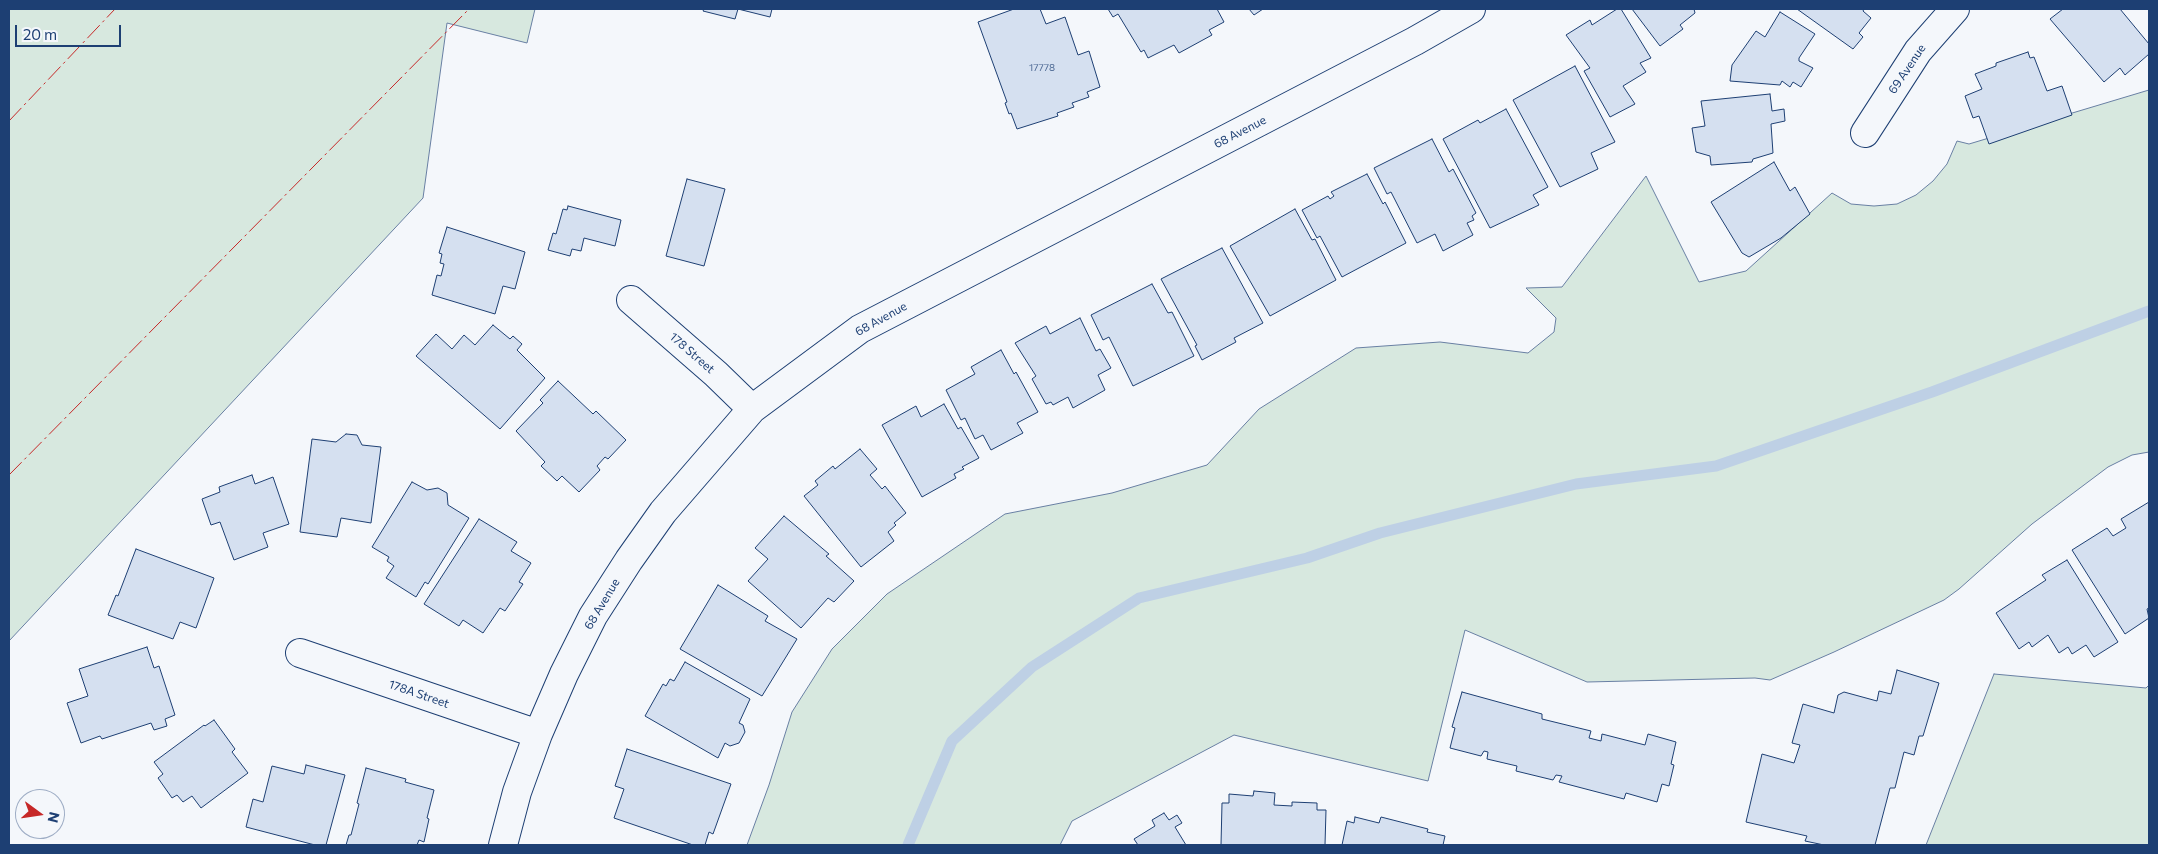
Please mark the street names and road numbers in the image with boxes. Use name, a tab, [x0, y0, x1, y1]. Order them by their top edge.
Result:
street label: 69 Avenue	[1885, 41, 1929, 97]
street label: 68 Avenue	[1211, 113, 1269, 151]
street label: 68 Avenue	[853, 299, 909, 339]
street label: 178 Street	[667, 330, 717, 376]
street label: 68 Avenue	[581, 576, 623, 632]
street label: 178A Street	[387, 677, 451, 711]

